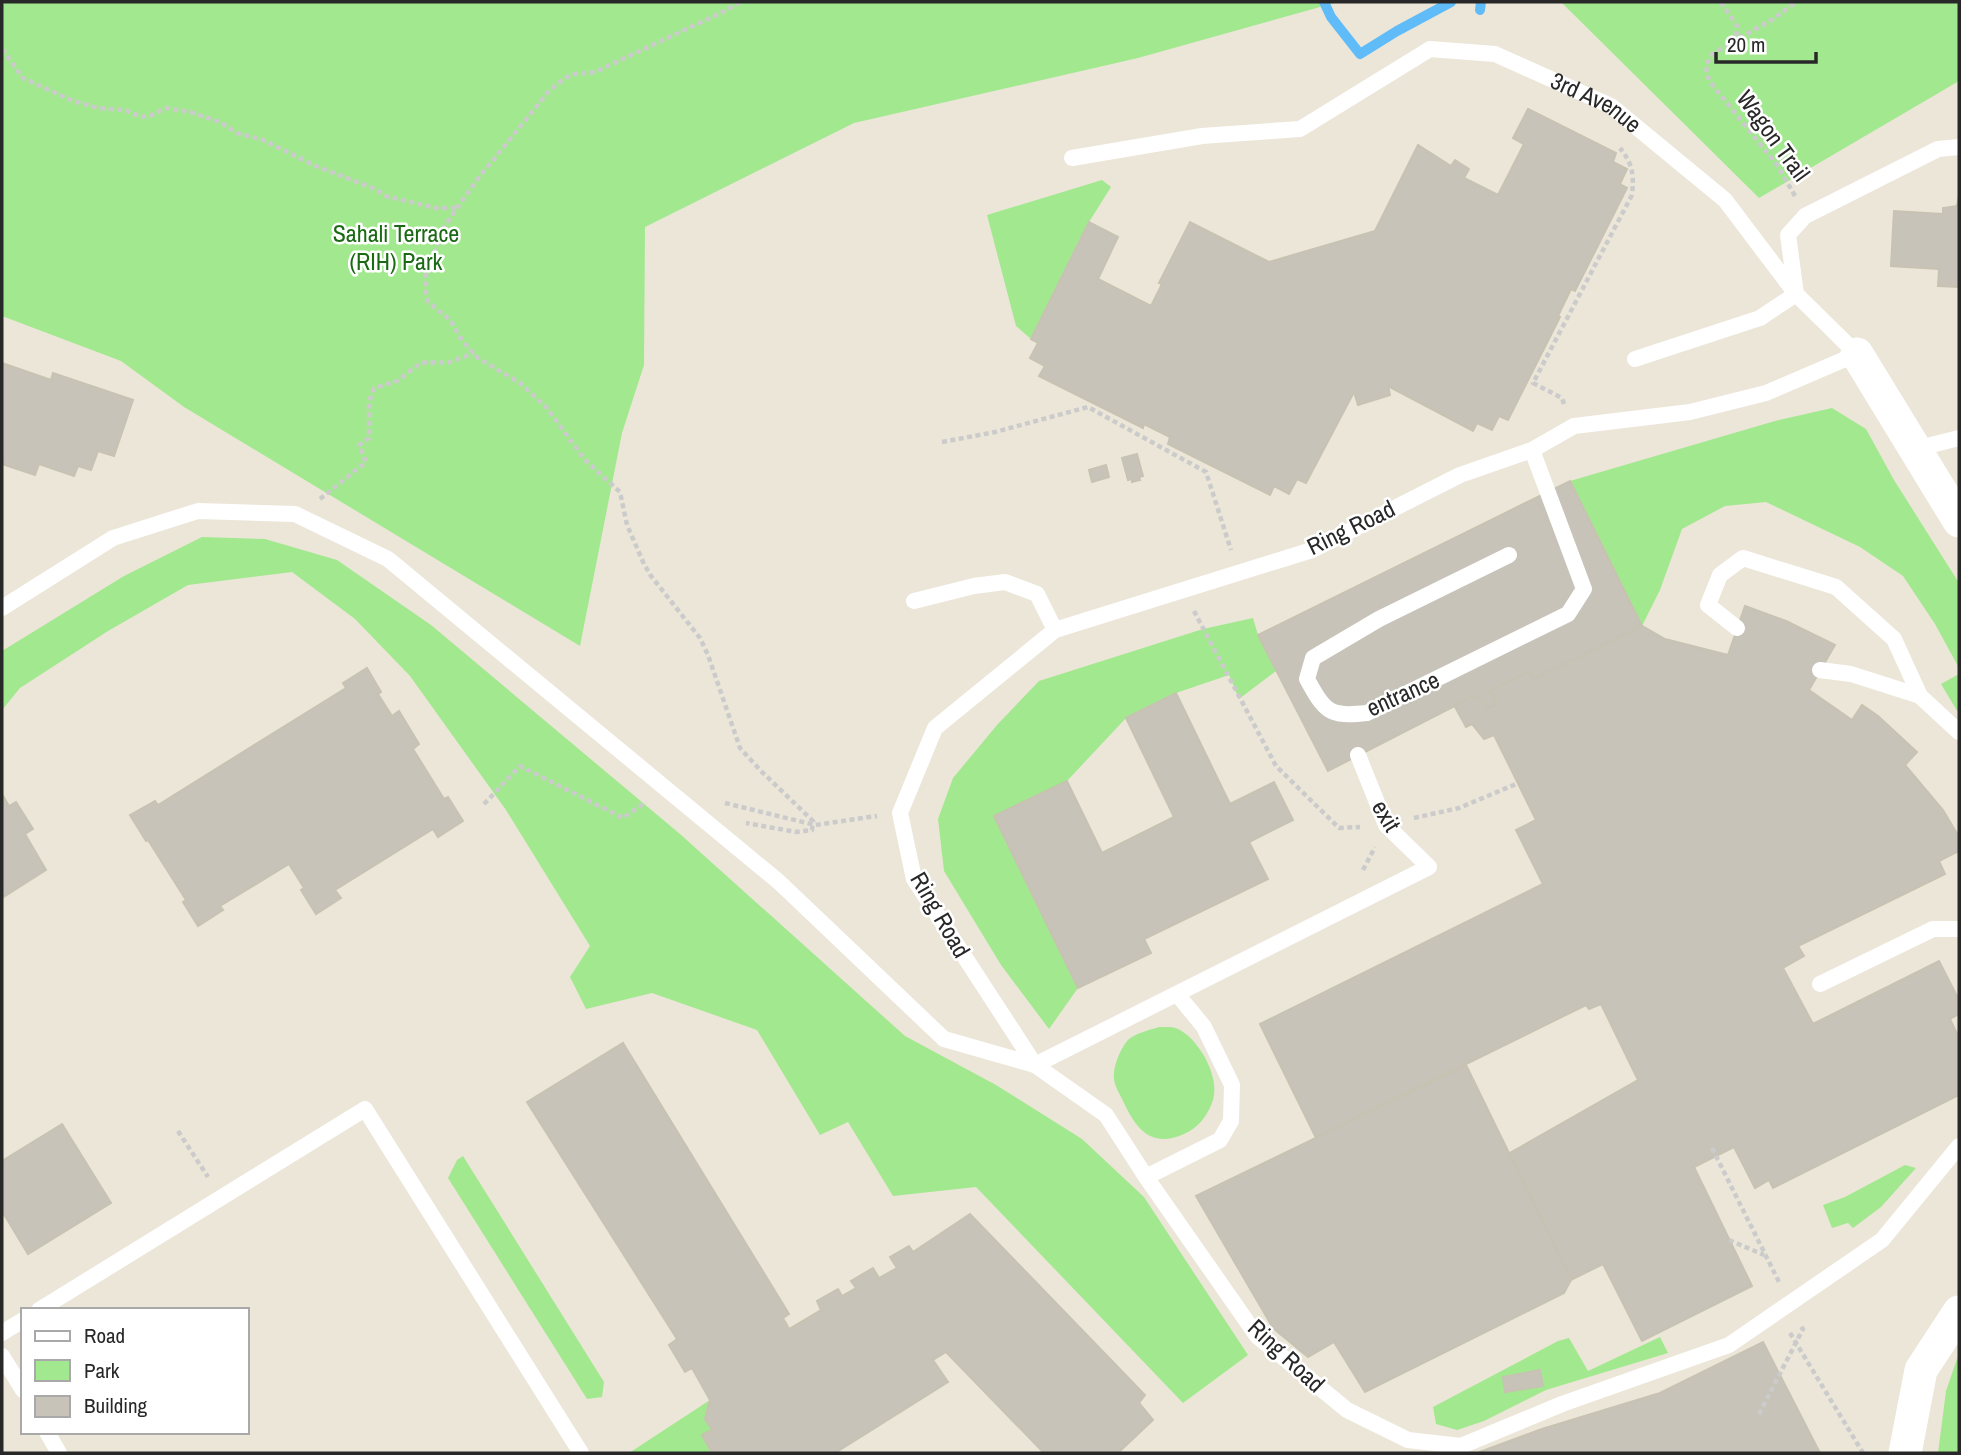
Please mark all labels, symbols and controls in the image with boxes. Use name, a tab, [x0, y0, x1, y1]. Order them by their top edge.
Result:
scale bar	[1716, 21, 1816, 65]
text: 20 m	[1727, 30, 1765, 59]
street label: 3rd Avenue	[1546, 64, 1649, 140]
street label: Wagon Trail	[1730, 83, 1818, 187]
park label: Sahali Terrace (RIH) Park	[333, 217, 459, 277]
street label: Ring Road	[1301, 492, 1400, 562]
street label: entrance	[1361, 663, 1444, 723]
street label: exit	[1365, 794, 1409, 838]
street label: Ring Road	[903, 866, 978, 963]
legend	[21, 1308, 248, 1434]
street label: Ring Road	[1241, 1311, 1332, 1399]
text: Road	[84, 1321, 125, 1350]
text: Park	[84, 1356, 120, 1385]
text: Building	[84, 1391, 148, 1420]

